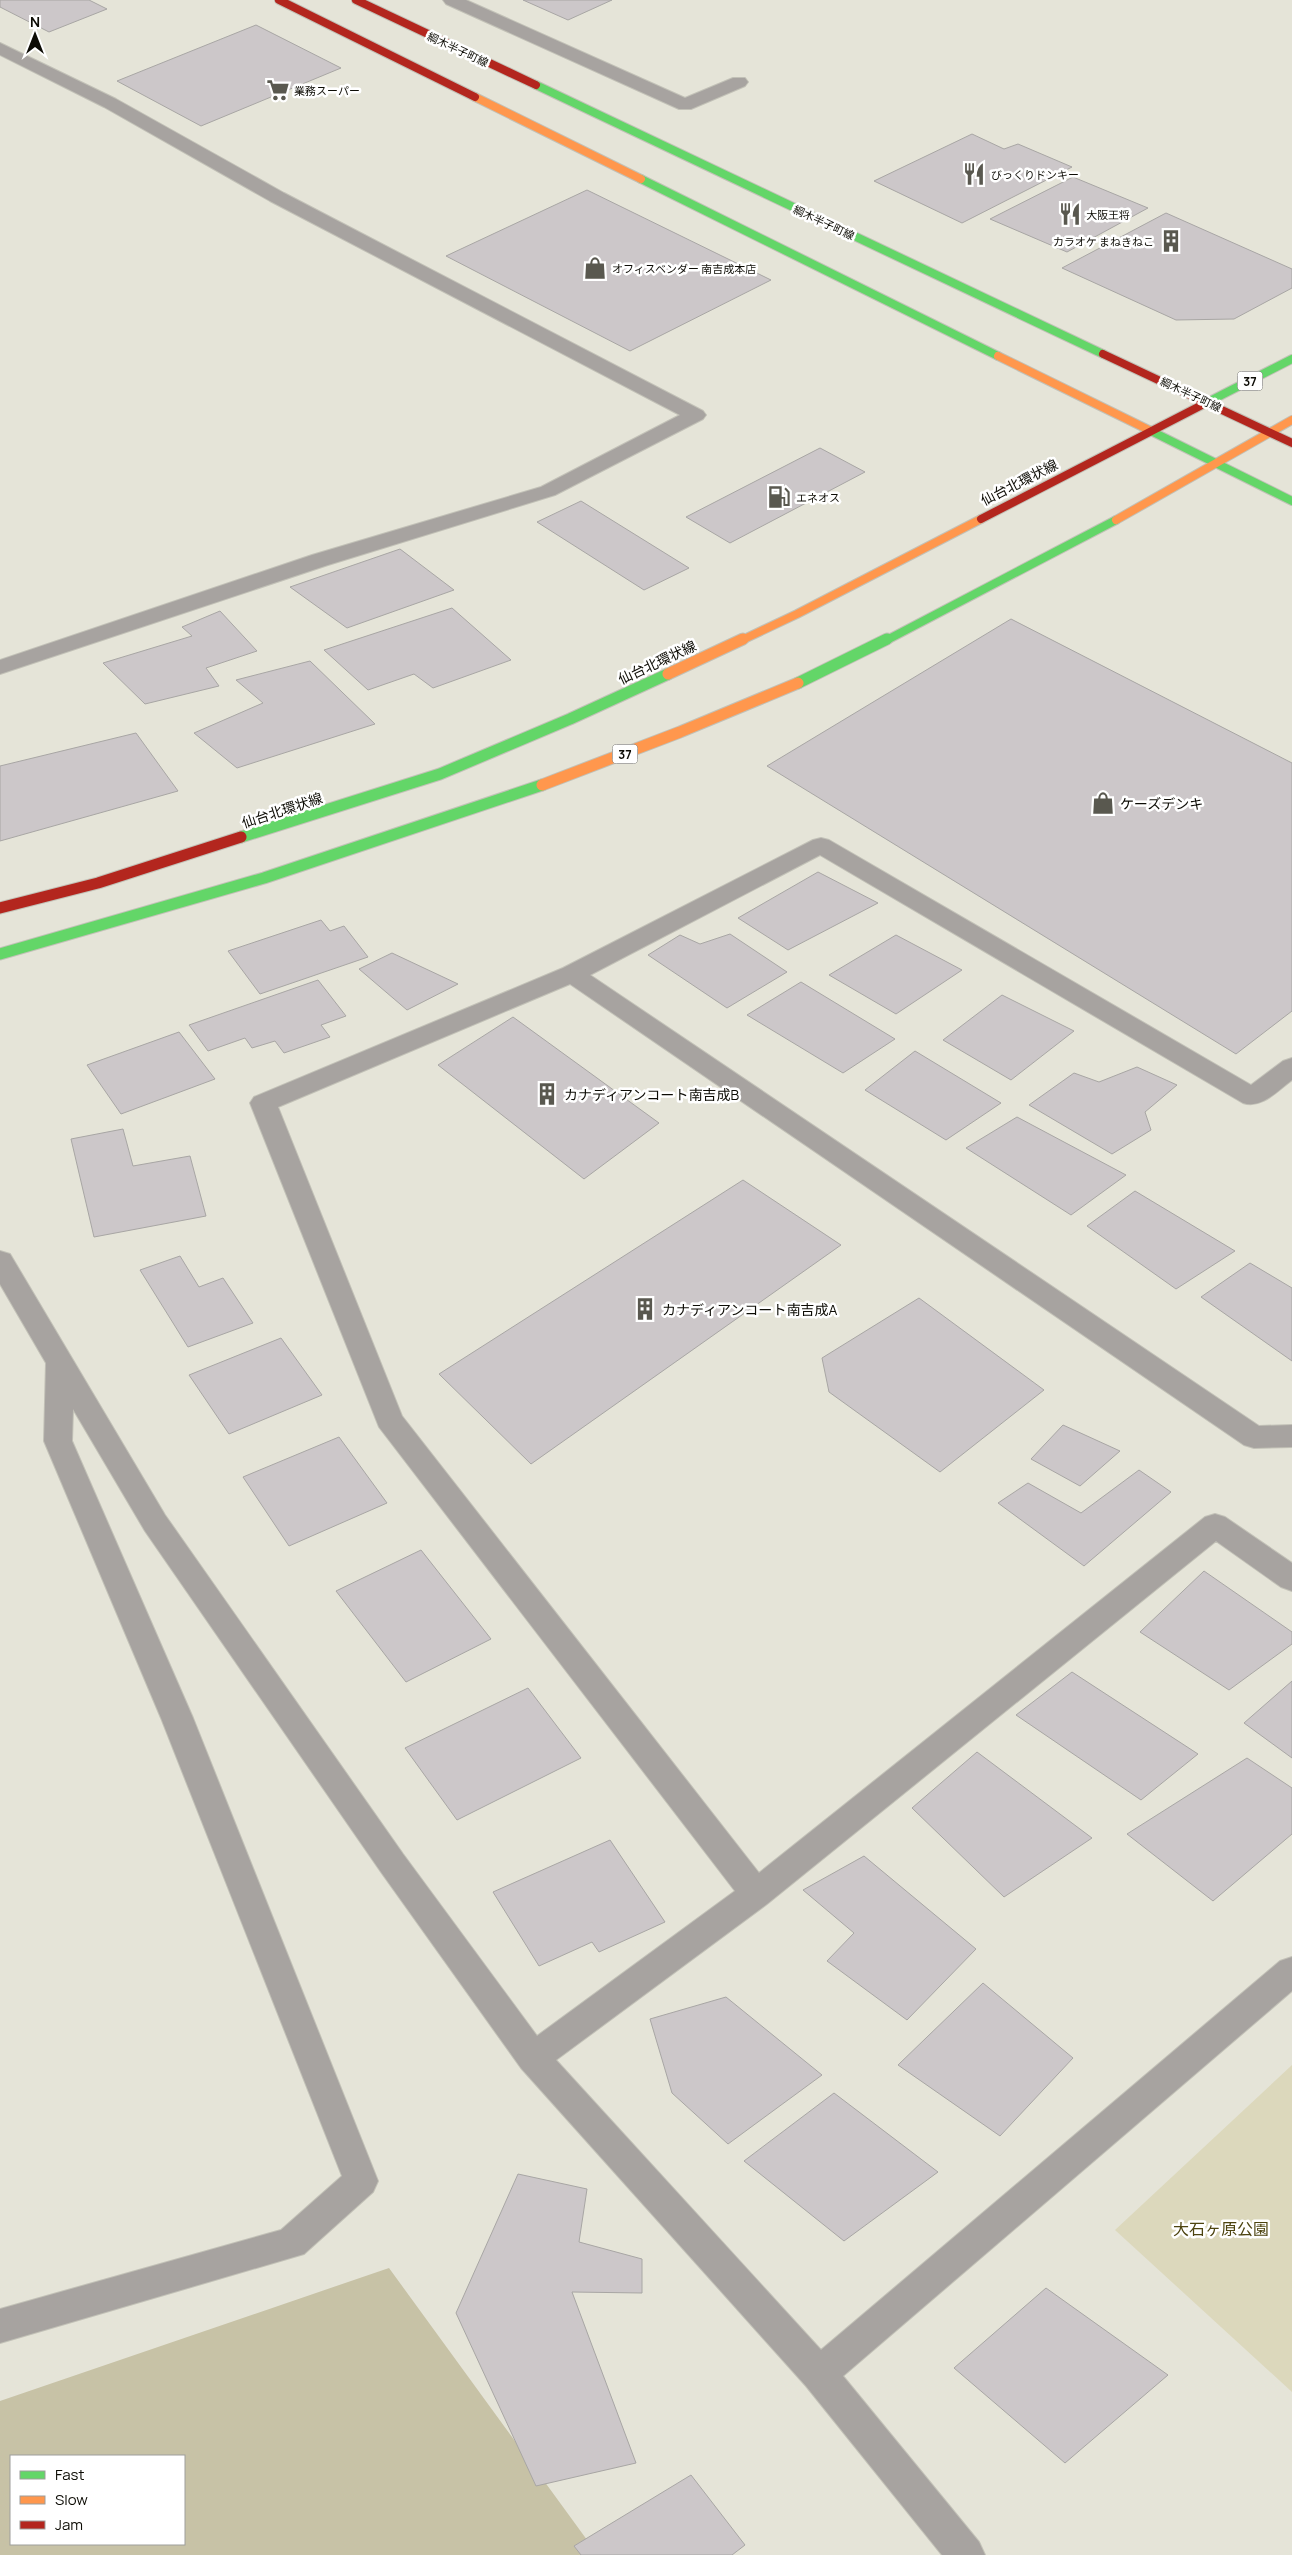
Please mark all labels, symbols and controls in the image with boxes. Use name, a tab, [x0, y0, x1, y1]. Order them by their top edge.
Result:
north arrow	[10, 10, 60, 60]
text: N	[30, 12, 40, 31]
street label: 綱木半子町線	[425, 28, 491, 70]
supermarket icon: 業務スーパー	[265, 77, 291, 103]
place label: 業務スーパー	[294, 83, 360, 98]
restaurant icon: びっくりドンキー	[961, 161, 987, 187]
place label: びっくりドンキー	[991, 167, 1079, 182]
street label: 綱木半子町線	[791, 201, 857, 243]
restaurant icon: 大阪王将	[1057, 201, 1083, 227]
place label: 大阪王将	[1086, 207, 1130, 222]
building icon: カラオケ まねきねこ	[1158, 228, 1184, 254]
place label: カラオケ まねきねこ	[1053, 234, 1154, 249]
shop icon: オフィスベンダー 南吉成本店	[582, 255, 608, 281]
place label: オフィスベンダー 南吉成本店	[612, 261, 756, 276]
road number: 37	[1238, 372, 1262, 391]
street label: 綱木半子町線	[1158, 373, 1224, 415]
street label: 仙台北環状線	[977, 454, 1061, 510]
fuel station icon: エネオス	[766, 484, 792, 510]
place label: エネオス	[796, 490, 840, 505]
street label: 仙台北環状線	[615, 636, 699, 688]
road number: 37	[612, 744, 638, 764]
street label: 仙台北環状線	[239, 788, 325, 832]
shop icon: ケーズデンキ	[1090, 790, 1116, 816]
place label: ケーズデンキ	[1120, 794, 1203, 813]
building icon: カナディアンコート南吉成B	[534, 1081, 560, 1107]
place label: カナディアンコート南吉成B	[564, 1085, 739, 1104]
building icon: カナディアンコート南吉成A	[632, 1296, 658, 1322]
place label: カナディアンコート南吉成A	[662, 1300, 837, 1319]
park label: 大石ヶ原公園	[1173, 2218, 1269, 2240]
legend	[10, 2455, 185, 2545]
text: Fast	[55, 2464, 84, 2485]
text: Slow	[55, 2489, 88, 2510]
text: Jam	[55, 2514, 83, 2535]

